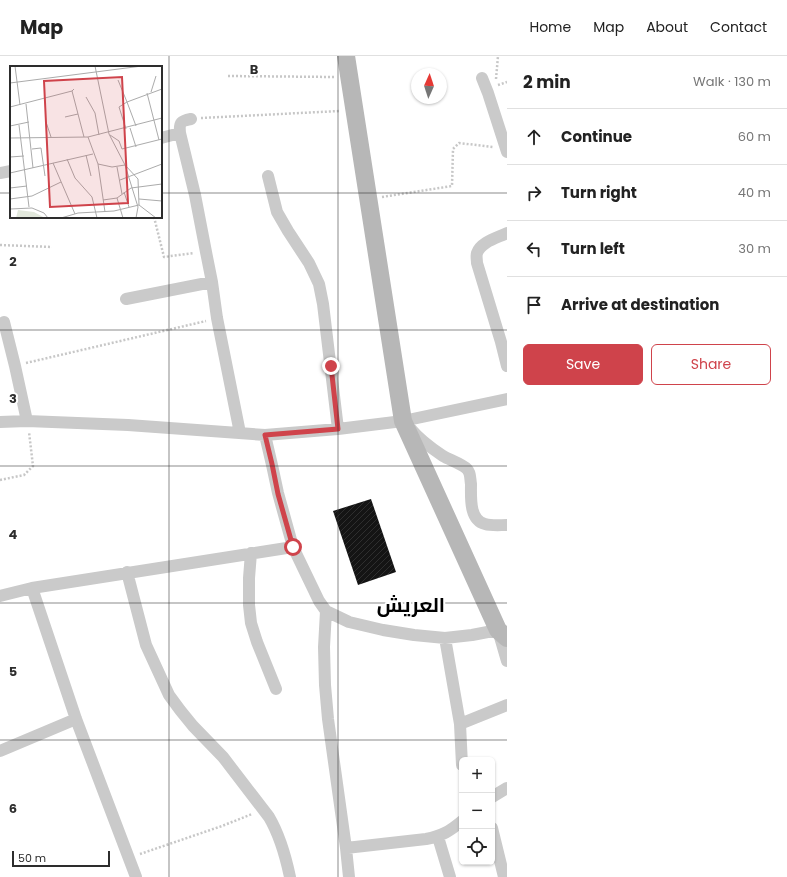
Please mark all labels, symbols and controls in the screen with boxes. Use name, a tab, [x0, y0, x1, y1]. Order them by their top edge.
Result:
text: Map	[20, 14, 63, 41]
text: Home	[529, 17, 571, 37]
text: Map	[593, 17, 624, 37]
text: About	[646, 17, 688, 37]
text: Contact	[710, 17, 767, 37]
text: B	[250, 60, 259, 79]
inset map	[10, 66, 162, 218]
north arrow	[411, 68, 447, 104]
text: 2 min	[523, 70, 571, 94]
text: Walk · 130 m	[693, 72, 771, 91]
icon: ahead	[523, 126, 545, 148]
text: Continue	[561, 126, 632, 147]
text: 60 m	[738, 127, 771, 146]
icon: right	[523, 182, 545, 204]
text: Turn right	[561, 182, 637, 203]
text: 40 m	[738, 183, 771, 202]
icon: left	[523, 238, 545, 260]
text: Turn left	[561, 238, 625, 259]
text: 30 m	[738, 239, 771, 258]
text: 2	[9, 252, 17, 271]
icon: arrive	[523, 294, 545, 316]
text: Arrive at destination	[561, 294, 719, 315]
button: Save	[523, 344, 643, 385]
button: Share	[651, 344, 771, 385]
route end	[322, 357, 340, 375]
text: 3	[9, 389, 17, 408]
text: 4	[9, 525, 18, 544]
route start	[284, 538, 302, 556]
district label: العريش	[377, 591, 445, 619]
text: 5	[9, 662, 17, 681]
map controls	[459, 757, 495, 865]
button: +	[459, 757, 495, 793]
button: −	[459, 793, 495, 829]
text: 6	[9, 799, 17, 818]
button: locate	[459, 829, 495, 865]
scale bar	[12, 849, 110, 868]
text: 50 m	[18, 850, 46, 866]

